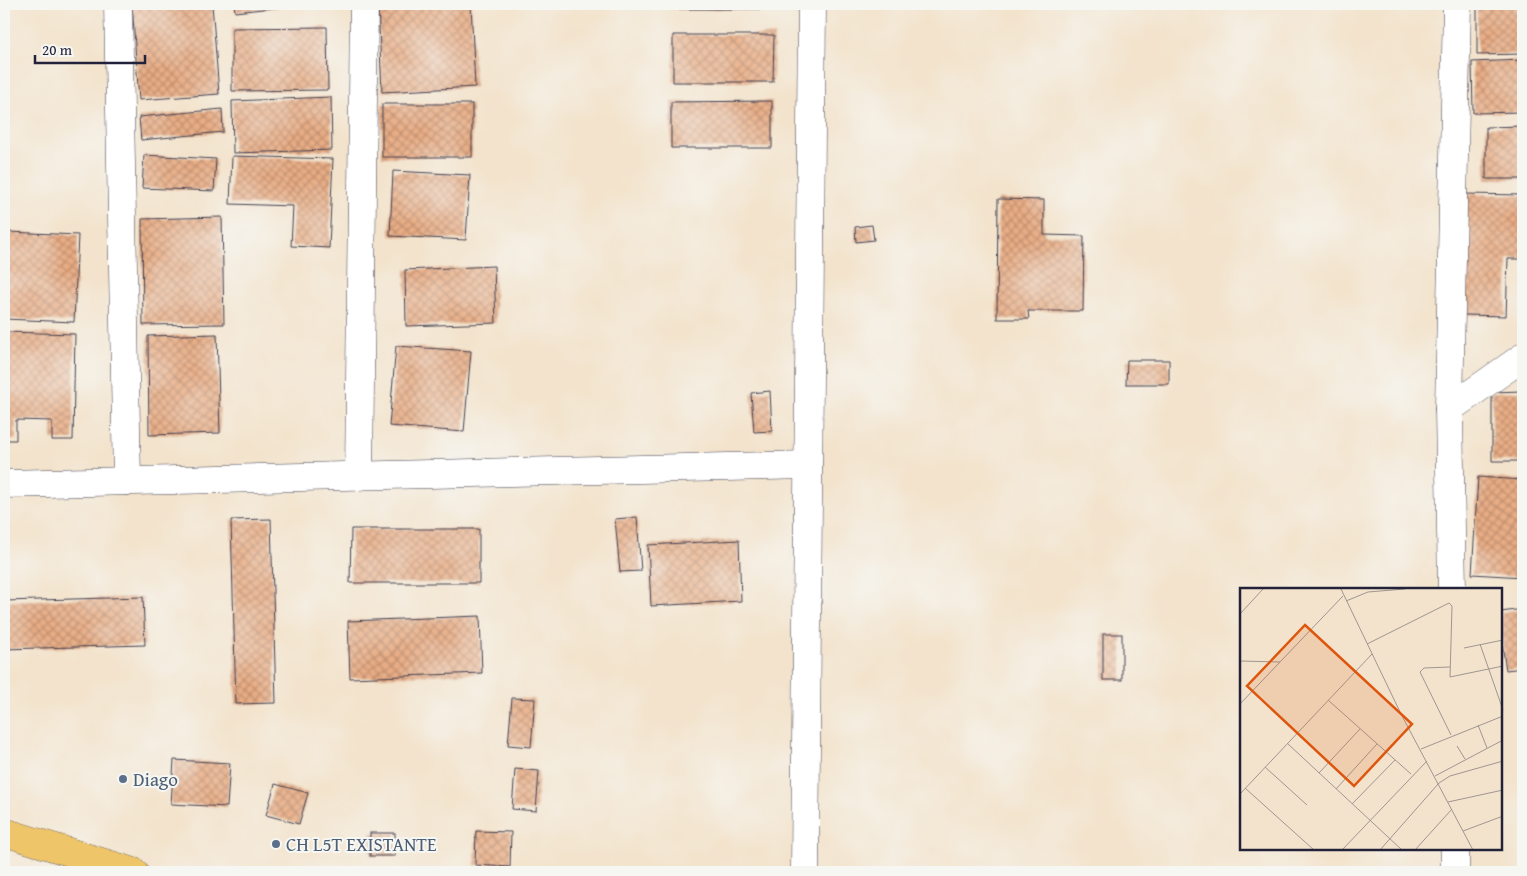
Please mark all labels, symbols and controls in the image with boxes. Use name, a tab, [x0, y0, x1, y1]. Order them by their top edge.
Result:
scale bar	[35, 32, 145, 64]
text: 20 m	[42, 39, 73, 60]
inset map	[1240, 588, 1502, 851]
place label: Diago	[133, 765, 178, 793]
marker: Diago	[117, 773, 129, 785]
place label: CH L5T EXISTANTE	[286, 830, 437, 858]
marker: CH L5T EXISTANTE	[270, 838, 282, 850]

